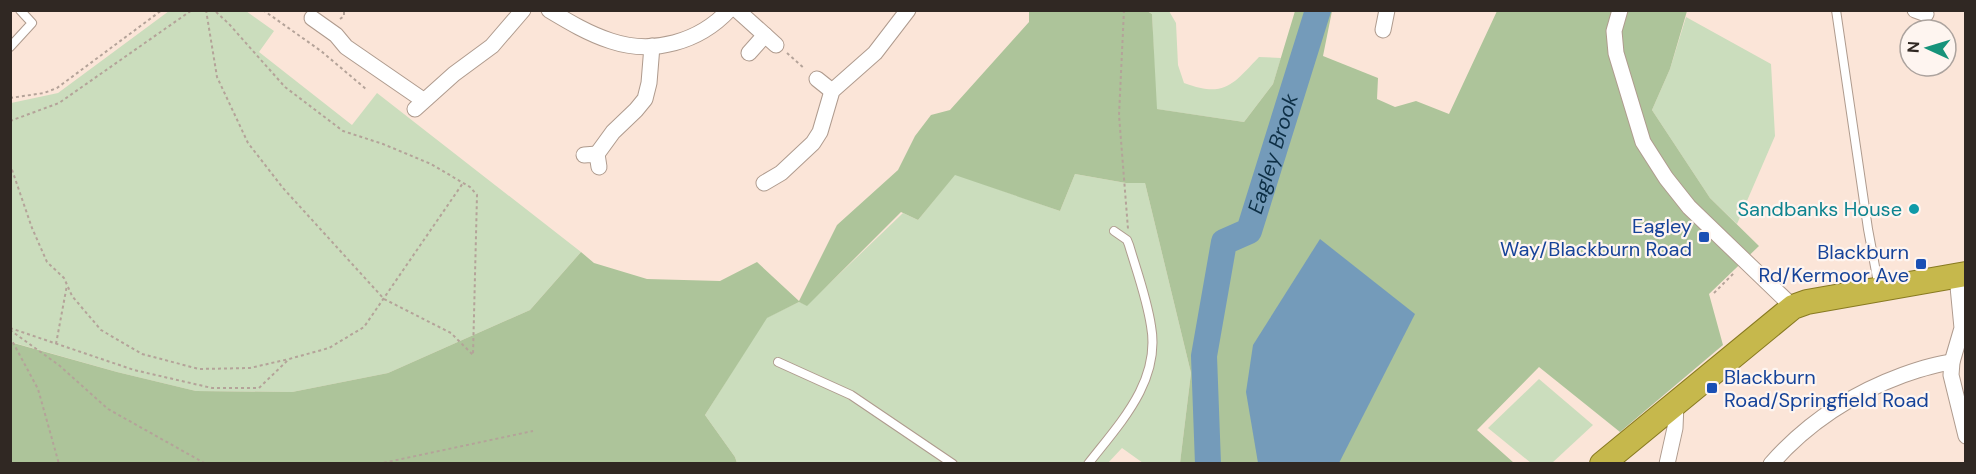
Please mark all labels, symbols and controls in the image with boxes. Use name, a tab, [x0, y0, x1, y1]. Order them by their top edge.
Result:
north arrow	[1898, 18, 1958, 78]
text: N	[1903, 40, 1924, 54]
water label: Eagley Brook	[1241, 90, 1305, 217]
place label: Sandbanks House	[1737, 196, 1902, 222]
marker: Sandbanks House	[1907, 202, 1921, 216]
place label: Eagley Way/Blackburn Road	[1500, 213, 1692, 262]
marker: Eagley Way/Blackburn Road	[1697, 230, 1711, 244]
place label: Blackburn Rd/Kermoor Ave	[1759, 239, 1909, 288]
marker: Blackburn Rd/Kermoor Ave	[1914, 257, 1928, 271]
place label: Blackburn Road/Springfield Road	[1724, 364, 1929, 413]
marker: Blackburn Road/Springfield Road	[1705, 381, 1719, 395]

